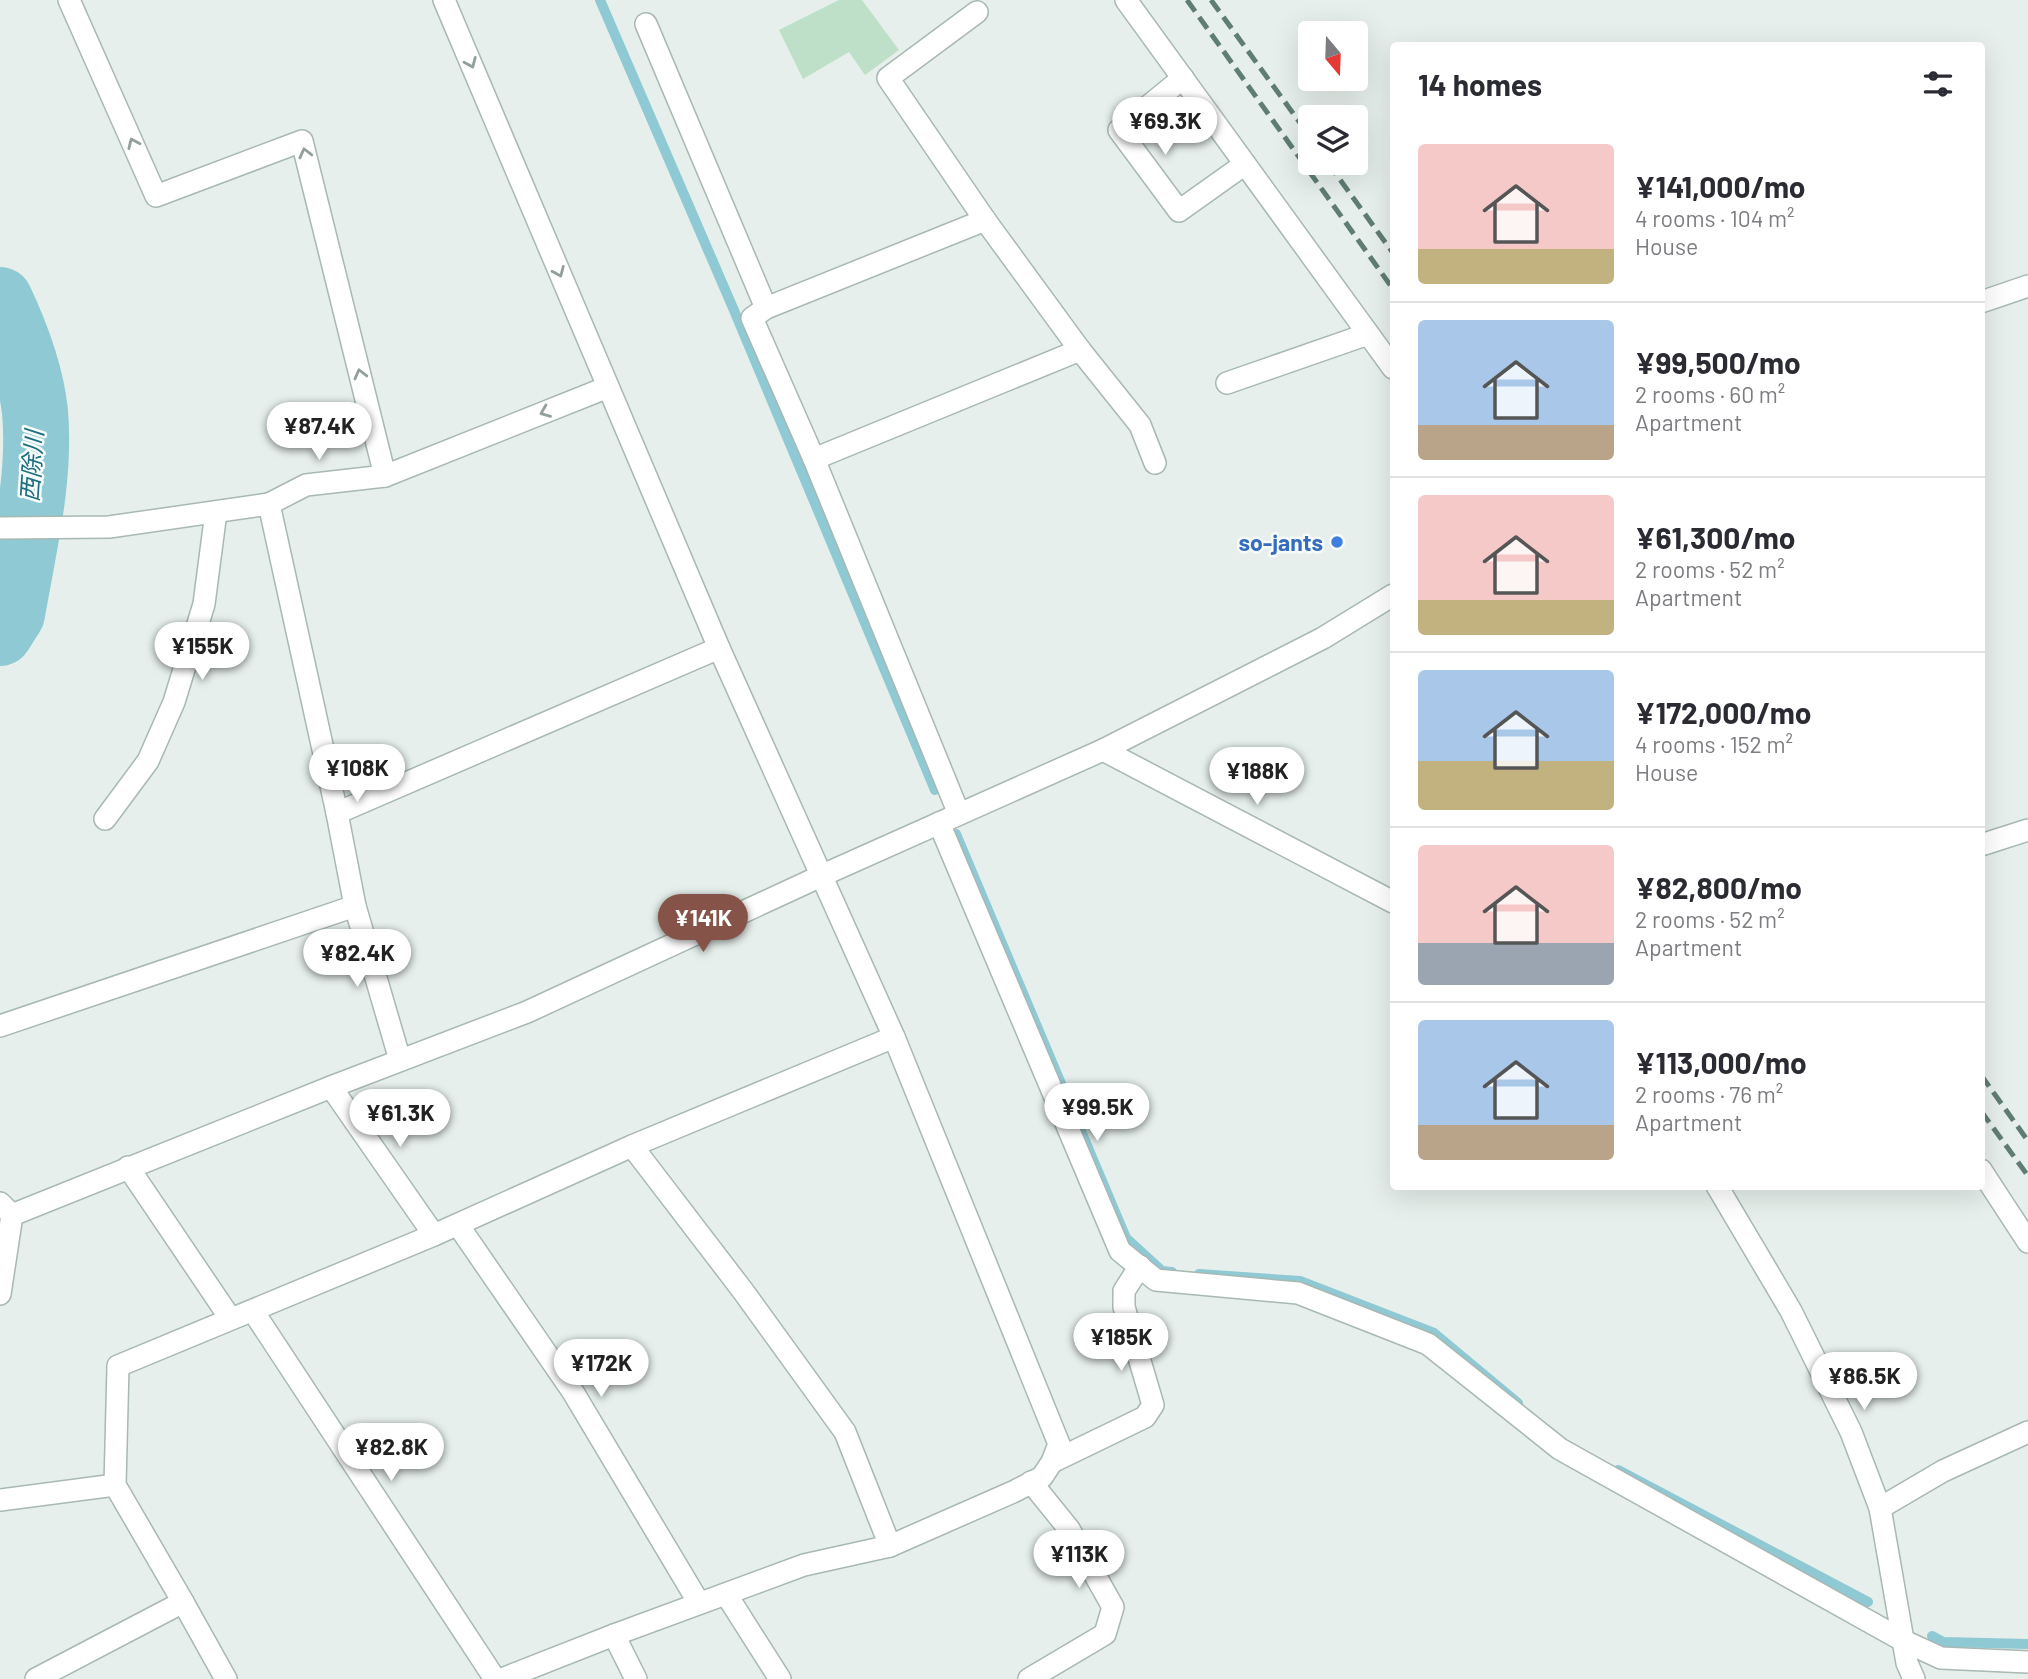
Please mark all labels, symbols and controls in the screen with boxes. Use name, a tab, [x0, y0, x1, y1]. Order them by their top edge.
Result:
north arrow	[1298, 21, 1368, 91]
map controls	[1298, 21, 1368, 175]
one-way arrow	[463, 55, 477, 68]
icon: filters	[1919, 65, 1957, 103]
text: 14 homes	[1418, 66, 1542, 102]
pin: ¥69.3K	[1108, 97, 1222, 157]
button: layers	[1298, 105, 1368, 175]
text: ¥69.3K	[1128, 106, 1202, 134]
one-way arrow	[127, 137, 141, 150]
one-way arrow	[299, 148, 313, 160]
text: ¥141,000/mo	[1635, 168, 1806, 204]
icon: home	[1474, 172, 1558, 256]
text: 4 rooms · 104 m²	[1635, 204, 1795, 232]
text: House	[1635, 232, 1698, 260]
one-way arrow	[551, 266, 565, 278]
text: ¥99,500/mo	[1635, 344, 1801, 380]
icon: home	[1474, 348, 1558, 432]
one-way arrow	[354, 368, 368, 380]
text: 2 rooms · 60 m²	[1635, 380, 1785, 408]
pin: ¥87.4K	[262, 402, 376, 462]
one-way arrow	[539, 404, 551, 418]
text: Apartment	[1635, 408, 1742, 436]
text: ¥87.4K	[283, 411, 355, 439]
water label: 西除川	[14, 426, 48, 503]
text: ¥61,300/mo	[1635, 519, 1795, 555]
icon: home	[1474, 523, 1558, 607]
place label: so-jants	[1238, 528, 1323, 556]
marker: so-jants	[1329, 534, 1345, 550]
text: 2 rooms · 52 m²	[1635, 555, 1785, 583]
text: Apartment	[1635, 583, 1742, 611]
pin: ¥155K	[153, 622, 251, 682]
text: ¥155K	[170, 631, 234, 659]
text: ¥172,000/mo	[1635, 694, 1811, 730]
icon: home	[1474, 698, 1558, 782]
text: 4 rooms · 152 m²	[1635, 730, 1793, 758]
pin: ¥108K	[308, 744, 406, 804]
pin: ¥188K	[1208, 748, 1306, 807]
text: ¥108K	[325, 753, 389, 781]
text: ¥188K	[1225, 756, 1289, 784]
text: House	[1635, 758, 1698, 786]
text: ¥82,800/mo	[1635, 869, 1802, 905]
icon: home	[1474, 873, 1558, 957]
pin: ¥141K	[654, 894, 752, 954]
text: ¥141K	[674, 903, 732, 931]
text: 2 rooms · 52 m²	[1635, 905, 1785, 933]
pin: ¥82.4K	[300, 930, 414, 989]
text: Apartment	[1635, 933, 1742, 961]
text: ¥82.4K	[319, 938, 395, 966]
text: ¥113,000/mo	[1635, 1044, 1807, 1080]
icon: home	[1474, 1048, 1558, 1132]
text: 2 rooms · 76 m²	[1635, 1080, 1783, 1108]
pin: ¥99.5K	[1040, 1084, 1154, 1143]
pin: ¥61.3K	[343, 1090, 457, 1149]
text: ¥99.5K	[1060, 1092, 1134, 1120]
text: ¥61.3K	[365, 1098, 435, 1126]
text: Apartment	[1635, 1108, 1742, 1136]
pin: ¥185K	[1072, 1314, 1170, 1373]
text: ¥185K	[1089, 1322, 1153, 1350]
pin: ¥172K	[552, 1340, 650, 1399]
text: ¥172K	[570, 1348, 632, 1376]
pin: ¥86.5K	[1807, 1352, 1921, 1412]
text: ¥86.5K	[1827, 1361, 1901, 1389]
pin: ¥82.8K	[334, 1424, 448, 1483]
text: ¥82.8K	[354, 1432, 428, 1460]
pin: ¥113K	[1030, 1530, 1128, 1590]
text: ¥113K	[1049, 1539, 1109, 1567]

